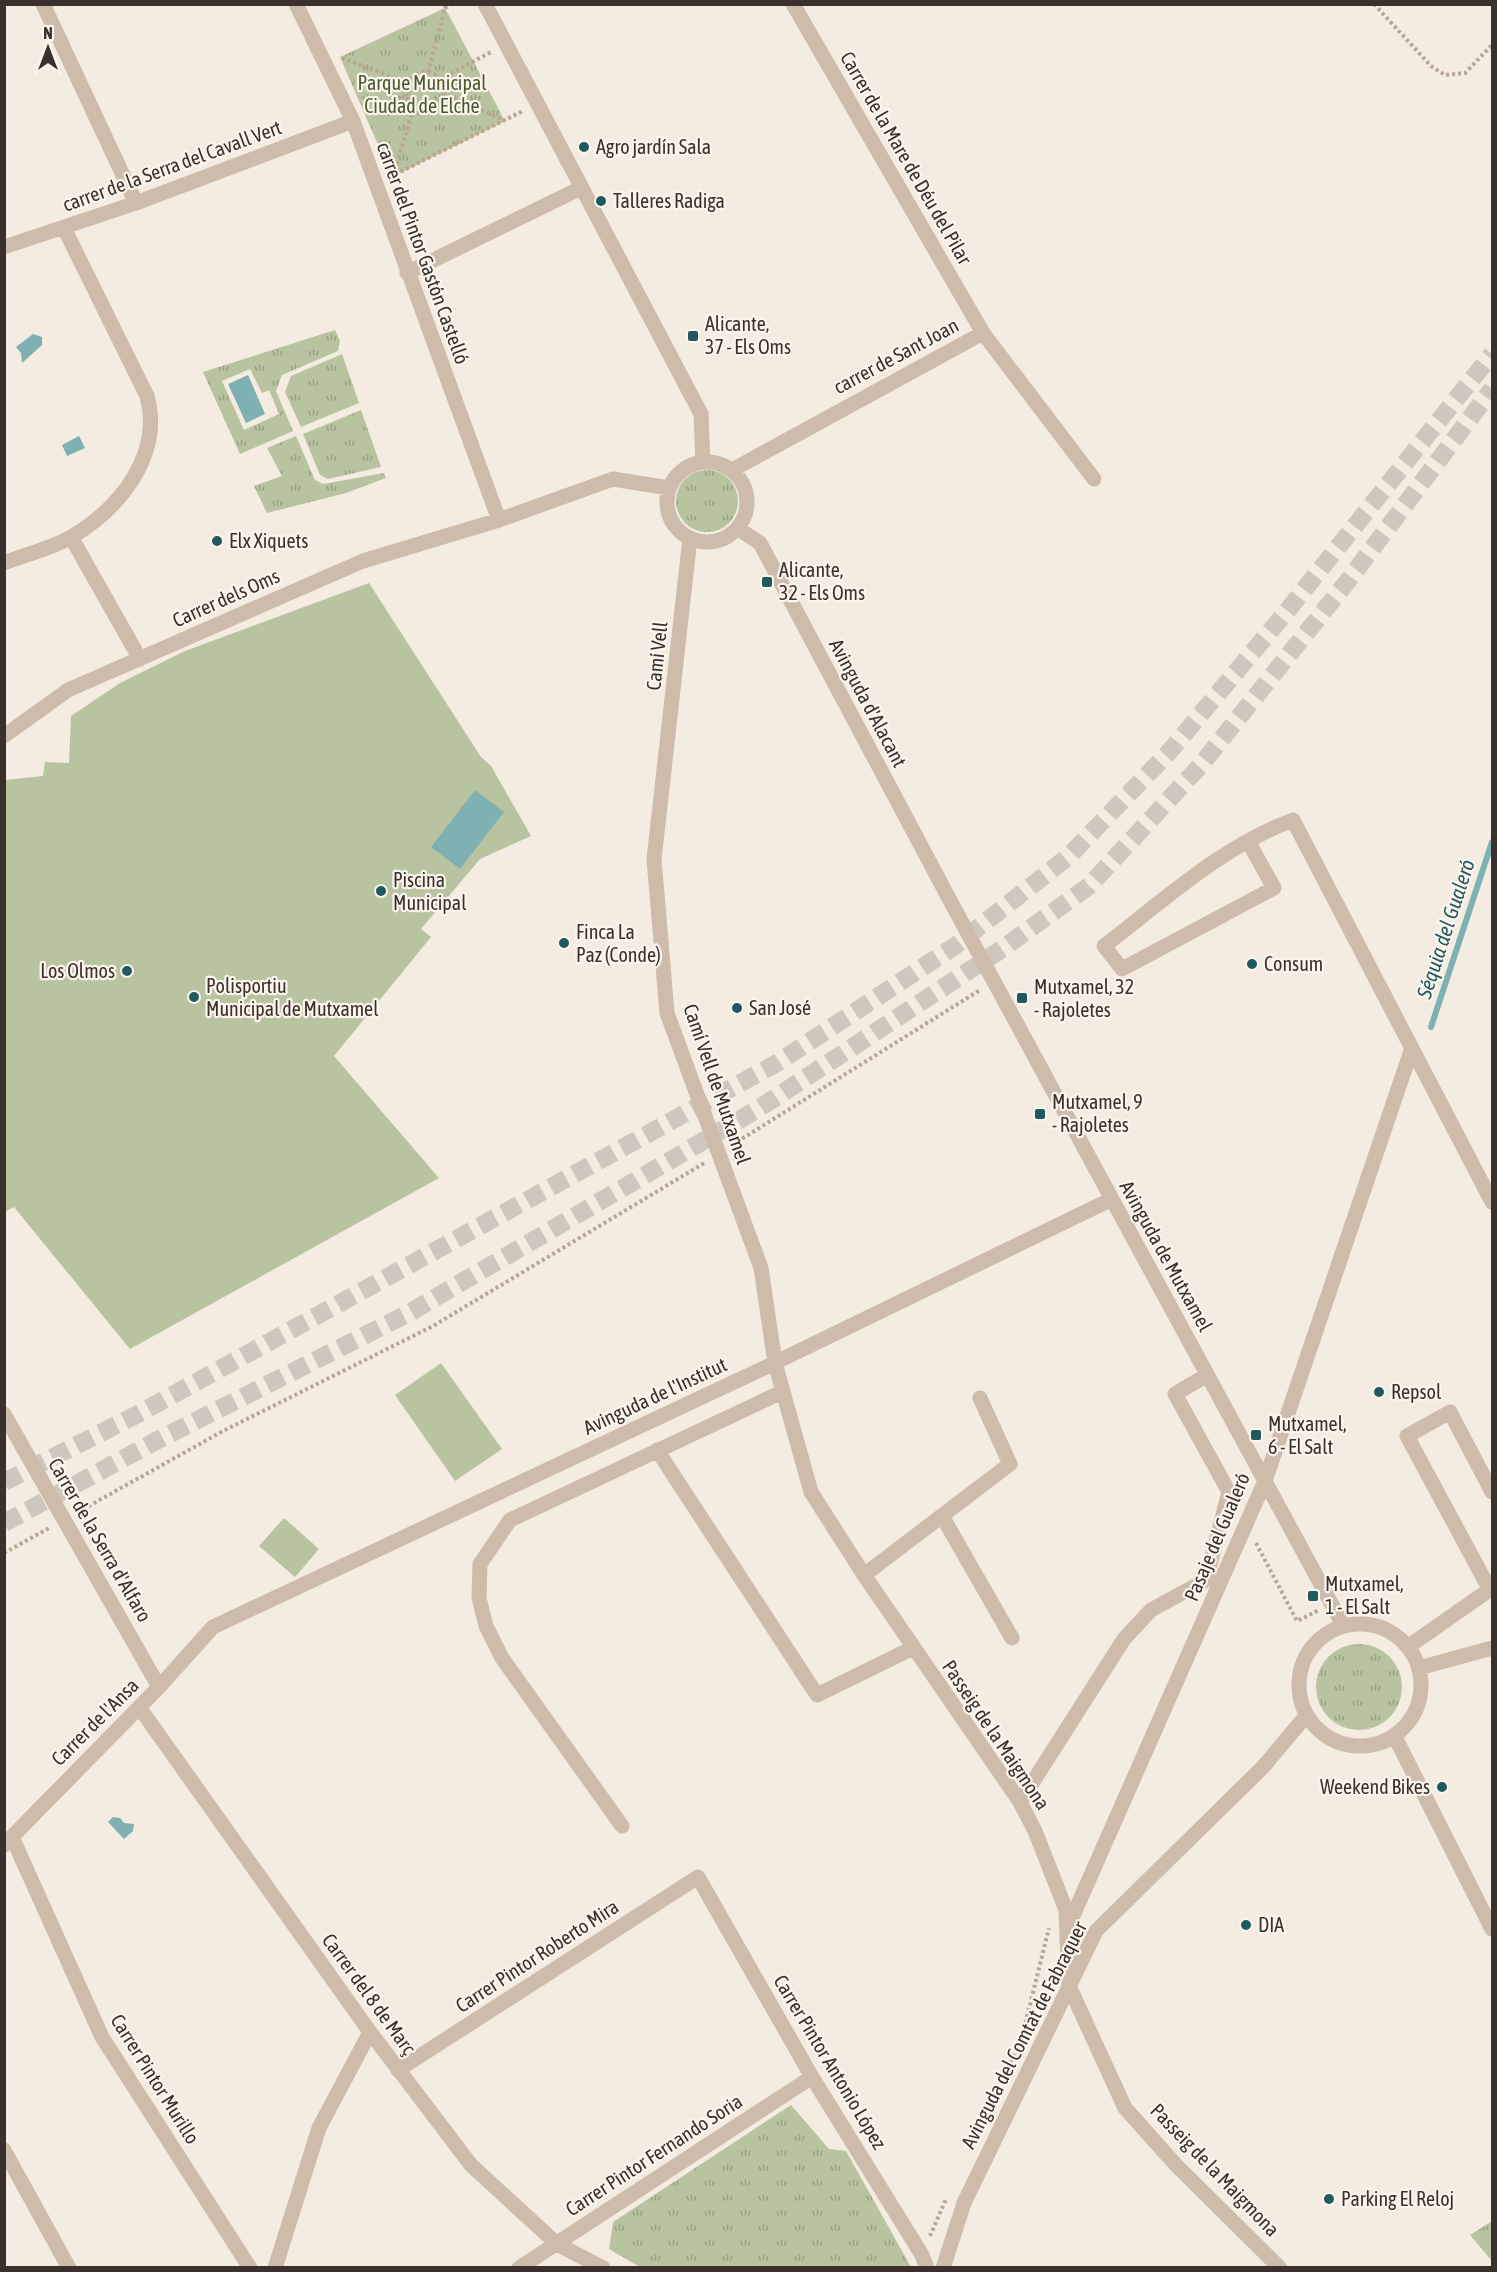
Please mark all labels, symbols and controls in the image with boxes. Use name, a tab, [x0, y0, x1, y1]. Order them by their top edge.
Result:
north arrow	[18, 18, 78, 78]
text: N	[43, 24, 53, 42]
street label: Carrer de la Mare de Déu del Pilar	[836, 47, 977, 269]
park label: Parque Municipal Ciudad de Elche	[358, 71, 487, 117]
street label: carrer de la Serra del Cavall Vert	[59, 115, 285, 216]
place label: Agro jardín Sala	[596, 135, 711, 158]
street label: carrer del Pintor Gastón Castelló	[373, 139, 474, 367]
marker: Agro jardín Sala	[577, 140, 591, 154]
place label: Talleres Radiga	[613, 189, 725, 212]
marker: Talleres Radiga	[594, 194, 608, 208]
place label: Alicante, 37 - Els Oms	[705, 312, 791, 358]
street label: carrer de Sant Joan	[829, 313, 962, 398]
marker: Alicante, 37 - Els Oms	[686, 329, 700, 343]
place label: Elx Xiquets	[229, 529, 308, 552]
marker: Elx Xiquets	[210, 534, 224, 548]
place label: Alicante, 32 - Els Oms	[779, 558, 865, 604]
street label: Carrer dels Oms	[169, 564, 283, 631]
marker: Alicante, 32 - Els Oms	[760, 575, 774, 589]
street label: Camí Vell	[641, 620, 672, 691]
street label: Avinguda d'Alacant	[825, 635, 912, 771]
water label: Séquia del Gualeró	[1411, 856, 1479, 1002]
place label: Piscina Municipal	[393, 868, 467, 914]
marker: Piscina Municipal	[374, 884, 388, 898]
place label: Finca La Paz (Conde)	[576, 920, 661, 966]
marker: Finca La Paz (Conde)	[557, 936, 571, 950]
place label: Consum	[1264, 952, 1323, 975]
marker: Consum	[1245, 957, 1259, 971]
place label: Los Olmos	[40, 959, 115, 982]
marker: Los Olmos	[120, 964, 134, 978]
place label: Polisportiu Municipal de Mutxamel	[206, 974, 379, 1020]
place label: Mutxamel, 32 - Rajoletes	[1034, 975, 1134, 1021]
marker: Polisportiu Municipal de Mutxamel	[187, 990, 201, 1004]
marker: Mutxamel, 32 - Rajoletes	[1015, 991, 1029, 1005]
place label: San José	[749, 996, 811, 1019]
street label: Camí Vell de Mutxamel	[679, 1001, 756, 1168]
marker: San José	[730, 1001, 744, 1015]
place label: Mutxamel, 9 - Rajoletes	[1052, 1090, 1143, 1136]
marker: Mutxamel, 9 - Rajoletes	[1033, 1107, 1047, 1121]
street label: Avinguda de Mutxamel	[1116, 1177, 1218, 1336]
street label: Avinguda de l'Institut	[580, 1352, 730, 1439]
place label: Repsol	[1391, 1380, 1442, 1403]
marker: Repsol	[1372, 1385, 1386, 1399]
place label: Mutxamel, 6 - El Salt	[1268, 1412, 1347, 1458]
marker: Mutxamel, 6 - El Salt	[1249, 1428, 1263, 1442]
street label: Carrer de la Serra d'Alfaro	[44, 1454, 157, 1626]
street label: Pasaje del Gualeró	[1179, 1469, 1254, 1604]
place label: Mutxamel, 1 - El Salt	[1325, 1572, 1404, 1618]
marker: Mutxamel, 1 - El Salt	[1306, 1589, 1320, 1603]
street label: Passeig de la Maigmona	[938, 1656, 1055, 1814]
street label: Carrer de l'Ansa	[46, 1673, 143, 1770]
place label: Weekend Bikes	[1320, 1775, 1430, 1798]
marker: Weekend Bikes	[1435, 1780, 1449, 1794]
street label: Carrer Pintor Roberto Mira	[451, 1894, 622, 2017]
place label: DIA	[1258, 1913, 1284, 1936]
street label: Avinguda del Comtat de Fabraquer	[956, 1916, 1091, 2152]
marker: DIA	[1239, 1918, 1253, 1932]
street label: Carrer del 8 de Març	[318, 1929, 421, 2059]
street label: Carrer Pintor Antonio López	[769, 1971, 892, 2153]
street label: Carrer Pintor Murillo	[106, 2010, 205, 2148]
street label: Carrer Pintor Fernando Soria	[561, 2089, 746, 2220]
street label: Passeig de la Maigmona	[1146, 2099, 1284, 2241]
place label: Parking El Reloj	[1341, 2187, 1454, 2210]
marker: Parking El Reloj	[1322, 2192, 1336, 2206]

